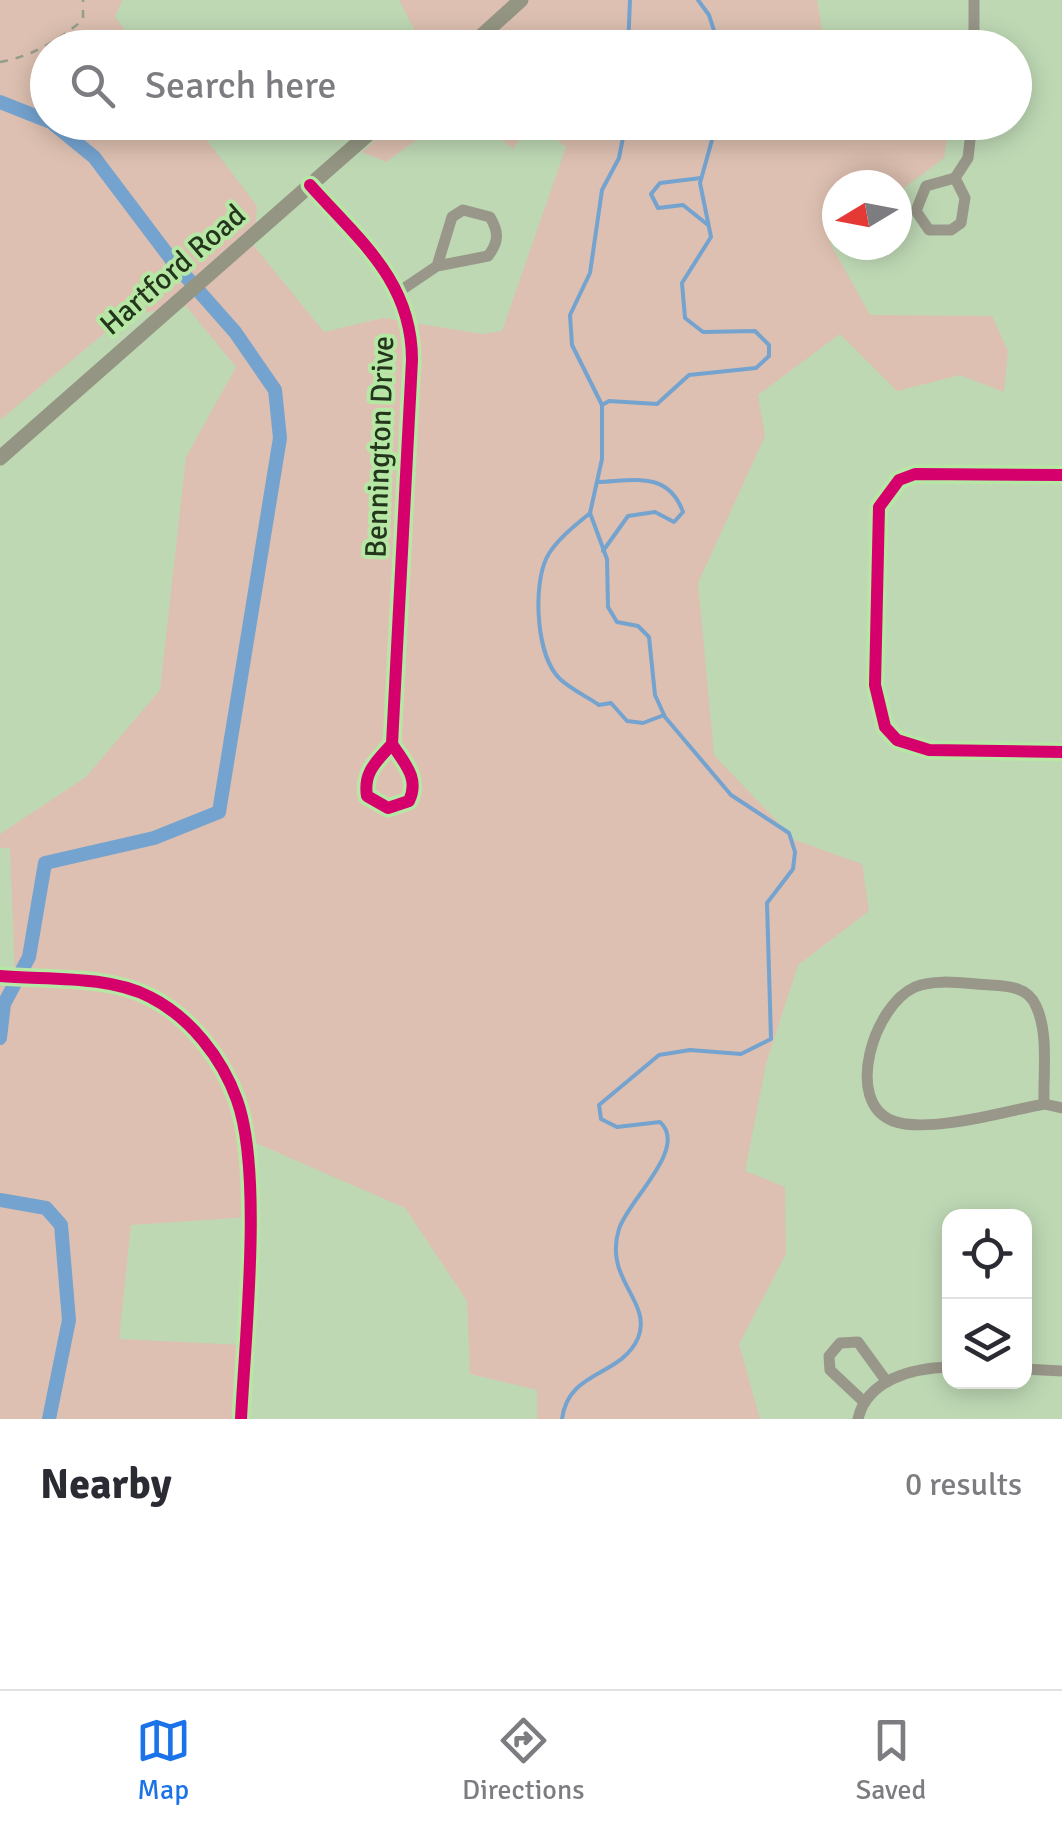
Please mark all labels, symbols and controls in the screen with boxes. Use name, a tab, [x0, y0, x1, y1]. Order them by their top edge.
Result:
search box	[30, 30, 1032, 140]
icon: search	[65, 58, 120, 113]
text: Search here	[145, 62, 337, 109]
north arrow	[822, 170, 912, 260]
street label: Hartford Road	[93, 197, 253, 343]
street label: Bennington Drive	[358, 335, 402, 559]
map controls	[942, 1209, 1032, 1389]
button: locate	[942, 1209, 1032, 1299]
button: layers	[942, 1299, 1032, 1389]
text: Nearby	[40, 1459, 172, 1510]
text: 0 results	[905, 1465, 1022, 1504]
tab: Map	[136, 1713, 191, 1807]
tab: Directions	[462, 1713, 584, 1807]
tab: Saved	[856, 1713, 926, 1807]

